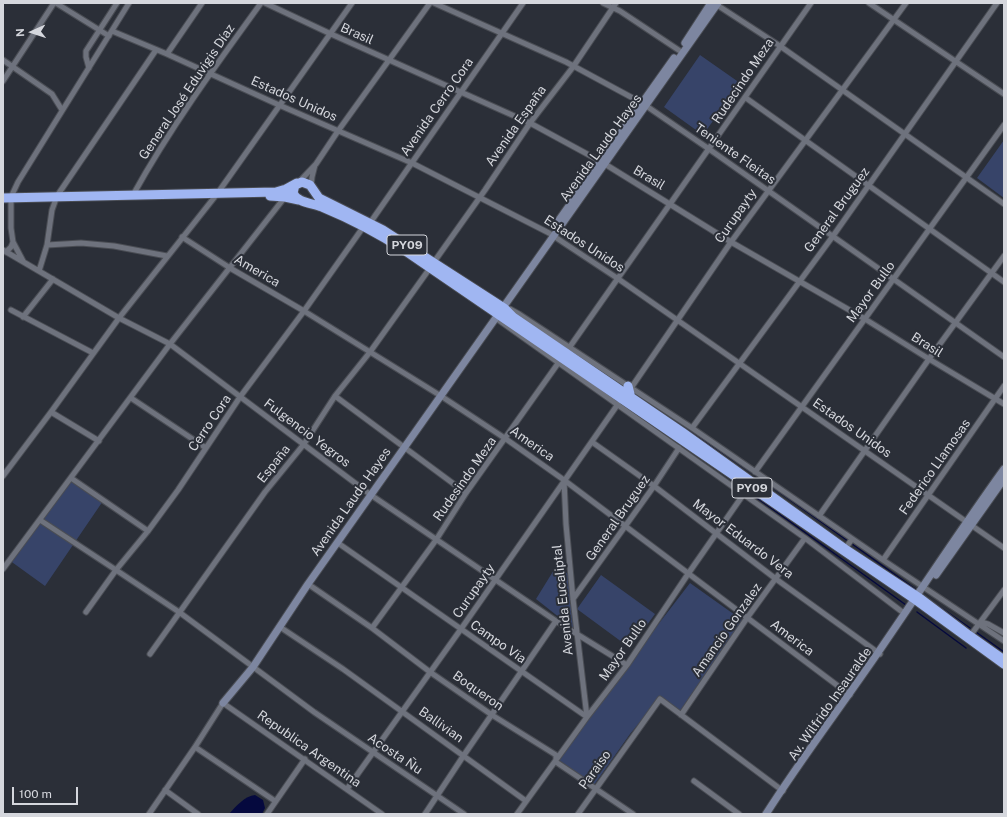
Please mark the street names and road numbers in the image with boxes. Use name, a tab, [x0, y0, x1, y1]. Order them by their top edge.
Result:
street label: Brasil	[338, 20, 376, 48]
street label: General José Eduvigis Díaz	[136, 21, 238, 163]
street label: Rudecindo Meza	[709, 35, 777, 127]
street label: Avenida Cerro Cora	[397, 55, 477, 159]
street label: Estados Unidos	[248, 73, 340, 125]
street label: Avenida España	[482, 83, 550, 169]
street label: Avenida Laudo Hayes	[557, 91, 645, 205]
street label: Teniente Fleitas	[691, 120, 779, 188]
street label: Brasil	[630, 162, 668, 194]
street label: General Bruguez	[801, 165, 873, 255]
street label: Curupayty	[712, 186, 760, 246]
street label: Estados Unidos	[541, 212, 627, 276]
road number: PY09	[387, 235, 427, 255]
street label: America	[231, 252, 283, 290]
street label: Mayor Bullo	[844, 258, 898, 326]
street label: Brasil	[908, 329, 946, 361]
street label: Cerro Cora	[185, 392, 235, 454]
street label: Fulgencio Yegros	[261, 395, 353, 471]
street label: Estados Unidos	[810, 395, 894, 461]
street label: Federico Llamosas	[896, 416, 974, 518]
street label: America	[507, 423, 557, 465]
street label: Rudesindo Meza	[430, 434, 500, 524]
street label: España	[254, 442, 294, 486]
street label: Avenida Laudo Hayes	[308, 445, 394, 559]
street label: General Bruguez	[583, 472, 653, 564]
road number: PY09	[732, 478, 772, 498]
street label: Mayor Eduardo Vera	[690, 496, 796, 582]
street label: Avenida Eucaliptal	[549, 544, 577, 656]
street label: Curupayty	[450, 561, 498, 621]
street label: Amancio Gonzalez	[689, 580, 765, 680]
street label: Mayor Bullo	[596, 616, 650, 684]
street label: Campo Via	[467, 617, 529, 667]
street label: America	[767, 617, 817, 659]
street label: Av. Wilfrido Insauralde	[785, 644, 875, 764]
street label: Boqueron	[450, 668, 506, 714]
street label: Ballivian	[416, 704, 466, 746]
street label: Republica Argentina	[254, 707, 364, 791]
street label: Acosta Ñu	[365, 730, 425, 778]
street label: Paraiso	[576, 747, 614, 793]

